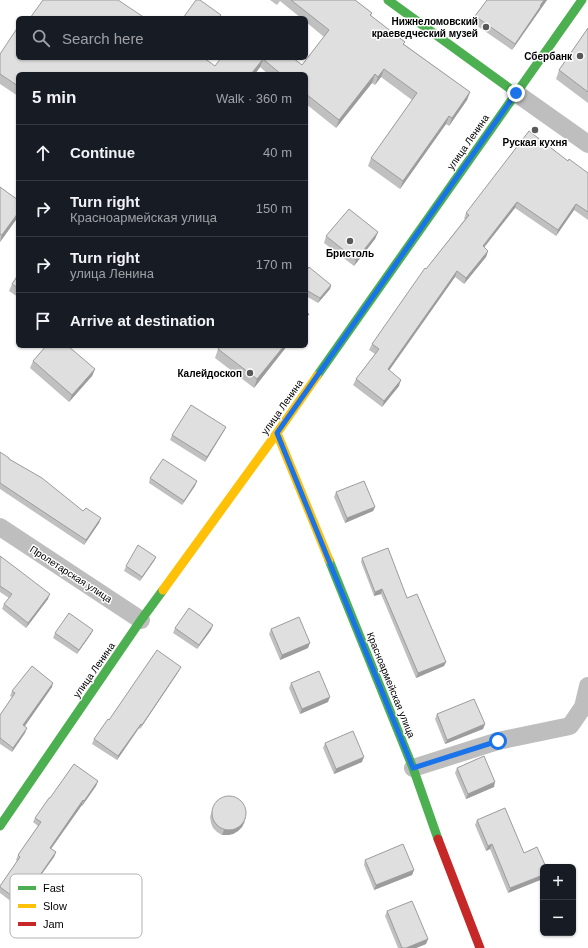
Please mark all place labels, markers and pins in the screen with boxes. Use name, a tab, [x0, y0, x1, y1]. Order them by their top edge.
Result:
place label: Нижнеломовский краеведческий музей	[372, 16, 478, 39]
marker: Нижнеломовский краеведческий музей	[481, 22, 491, 32]
place label: Сбербанк	[524, 51, 573, 62]
marker: Сбербанк	[575, 51, 585, 61]
marker: Руская кухня	[530, 125, 540, 135]
place label: Руская кухня	[503, 137, 568, 148]
marker: Бристоль	[345, 236, 355, 246]
place label: Бристоль	[326, 248, 374, 259]
place label: Калейдоскоп	[177, 368, 242, 379]
marker: Калейдоскоп	[245, 368, 255, 378]

